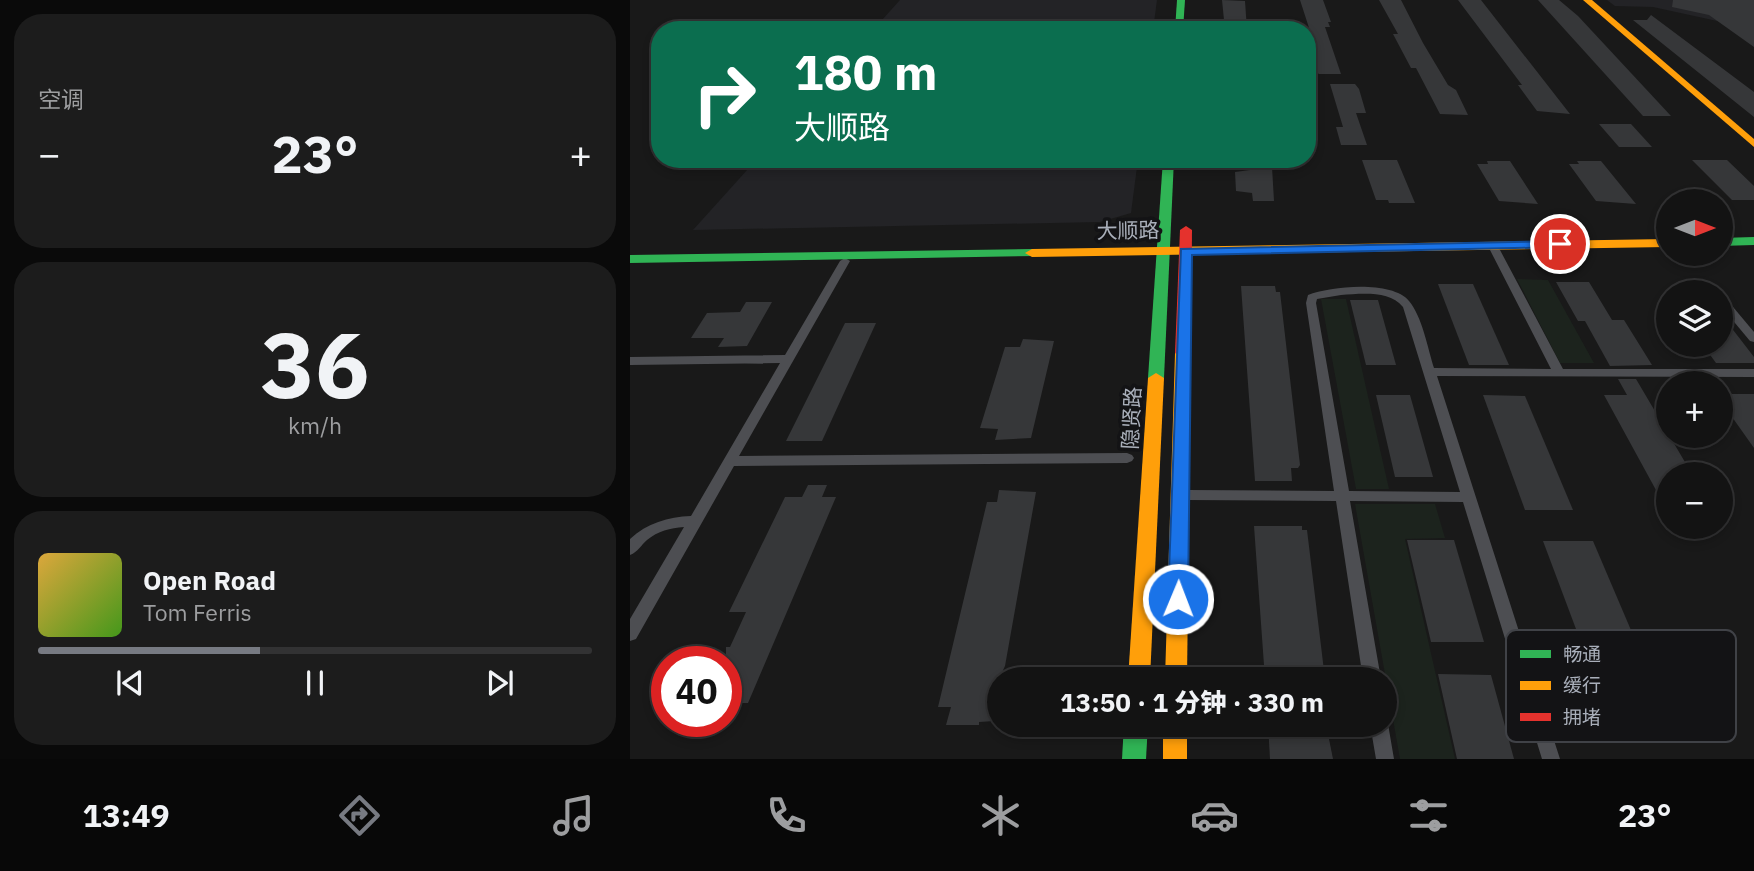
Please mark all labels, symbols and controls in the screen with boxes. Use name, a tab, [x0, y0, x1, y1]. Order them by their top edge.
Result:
text: 180 m	[794, 40, 938, 103]
icon: right	[679, 49, 770, 140]
text: 空调	[38, 84, 84, 114]
text: 大顺路	[794, 106, 890, 148]
text: 23°	[272, 120, 358, 187]
text: −	[38, 129, 61, 178]
text: +	[569, 129, 592, 178]
north arrow	[1656, 189, 1732, 266]
map controls	[1656, 189, 1733, 539]
pin	[1530, 214, 1590, 274]
street label: 大顺路	[1096, 215, 1160, 245]
icon: arrive	[1541, 225, 1579, 263]
button: layers	[1656, 280, 1733, 357]
text: 36	[260, 305, 370, 423]
button: +	[1656, 371, 1733, 448]
street label: 隐贤路	[1115, 386, 1147, 450]
text: km/h	[288, 410, 342, 440]
button: −	[1656, 462, 1733, 539]
position arrow	[1141, 562, 1215, 636]
text: Open Road	[143, 563, 276, 597]
text: Tom Ferris	[143, 597, 252, 627]
legend	[1506, 630, 1736, 742]
text: 畅通	[1563, 642, 1601, 666]
speed limit sign: 40	[651, 646, 742, 737]
icon: previous	[111, 664, 149, 702]
icon: pause	[296, 664, 334, 702]
icon: next	[481, 664, 519, 702]
text: 缓行	[1563, 673, 1601, 697]
text: 13:50 · 1 分钟 · 330 m	[1060, 685, 1324, 719]
text: 拥堵	[1563, 705, 1601, 729]
icon: directions	[335, 791, 384, 840]
icon: music	[549, 791, 598, 840]
icon: phone	[762, 791, 811, 840]
icon: climate	[976, 791, 1025, 840]
icon: car	[1190, 791, 1239, 840]
icon: filters	[1404, 791, 1453, 840]
text: 13:49	[82, 794, 170, 836]
text: 23°	[1618, 794, 1672, 836]

